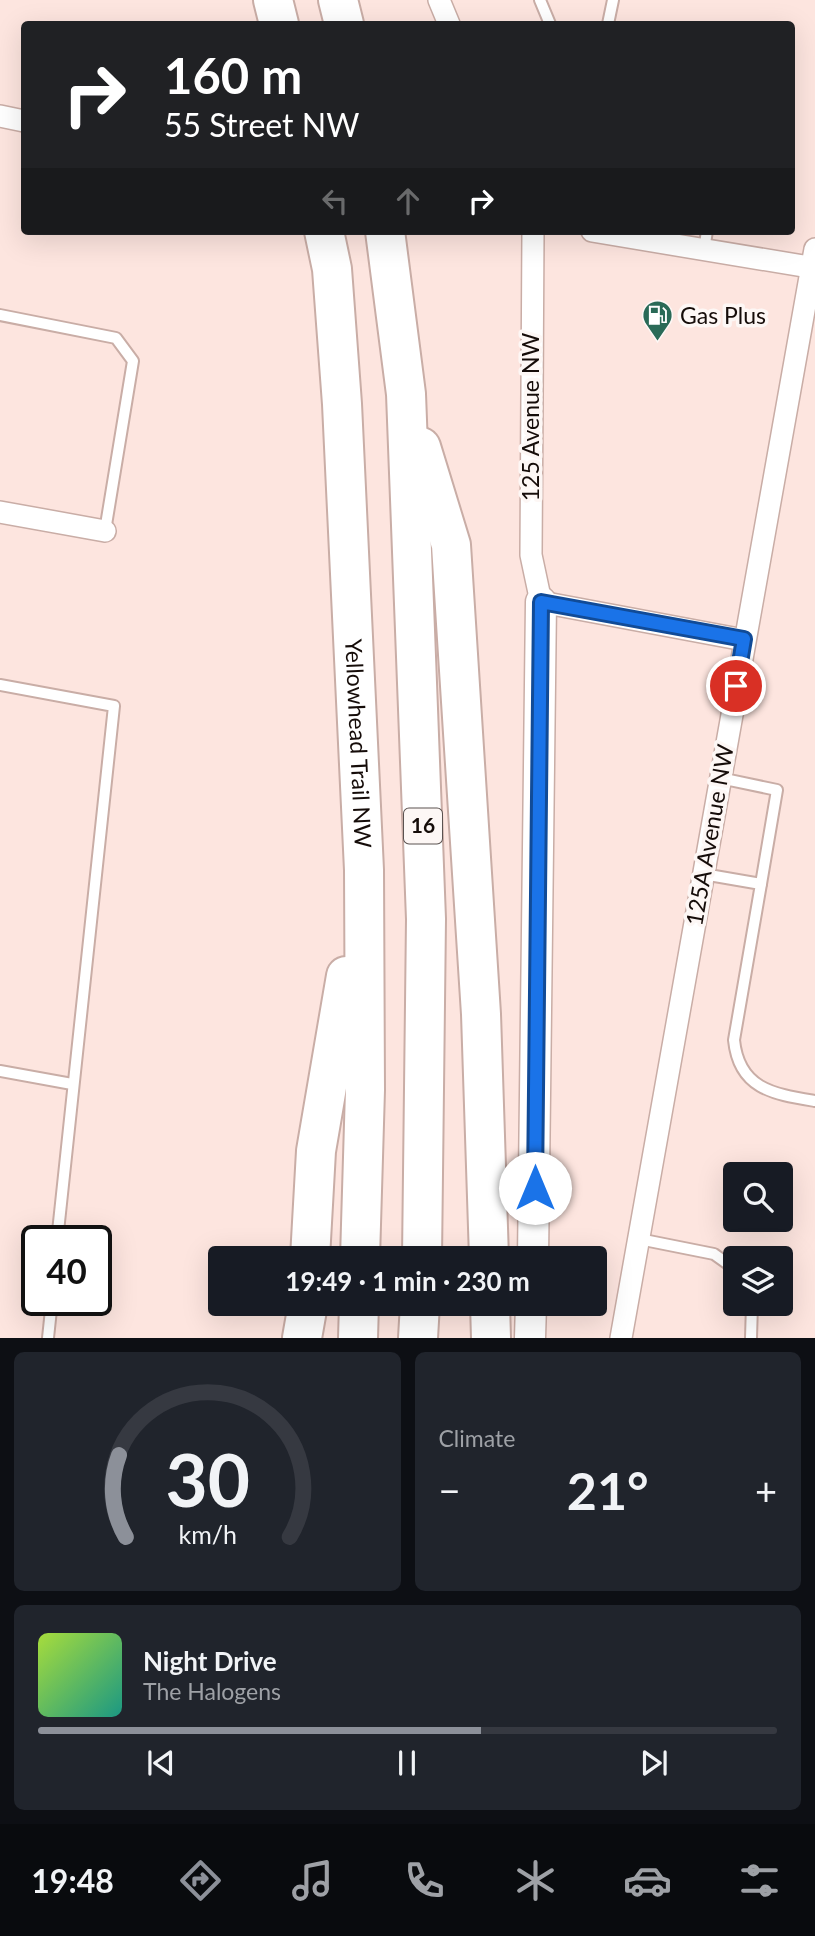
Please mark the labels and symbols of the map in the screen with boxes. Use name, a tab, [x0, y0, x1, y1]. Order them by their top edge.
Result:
fuel station icon: Gas Plus	[640, 299, 674, 343]
place label: Gas Plus	[680, 301, 766, 329]
street label: 125 Avenue NW	[516, 333, 544, 501]
street label: Yellowhead Trail NW	[340, 638, 378, 849]
pin	[706, 656, 766, 716]
street label: 125A Avenue NW	[679, 742, 739, 928]
road number: 16	[404, 808, 442, 844]
position arrow	[498, 1151, 572, 1225]
speed limit sign: 40	[21, 1225, 112, 1316]

